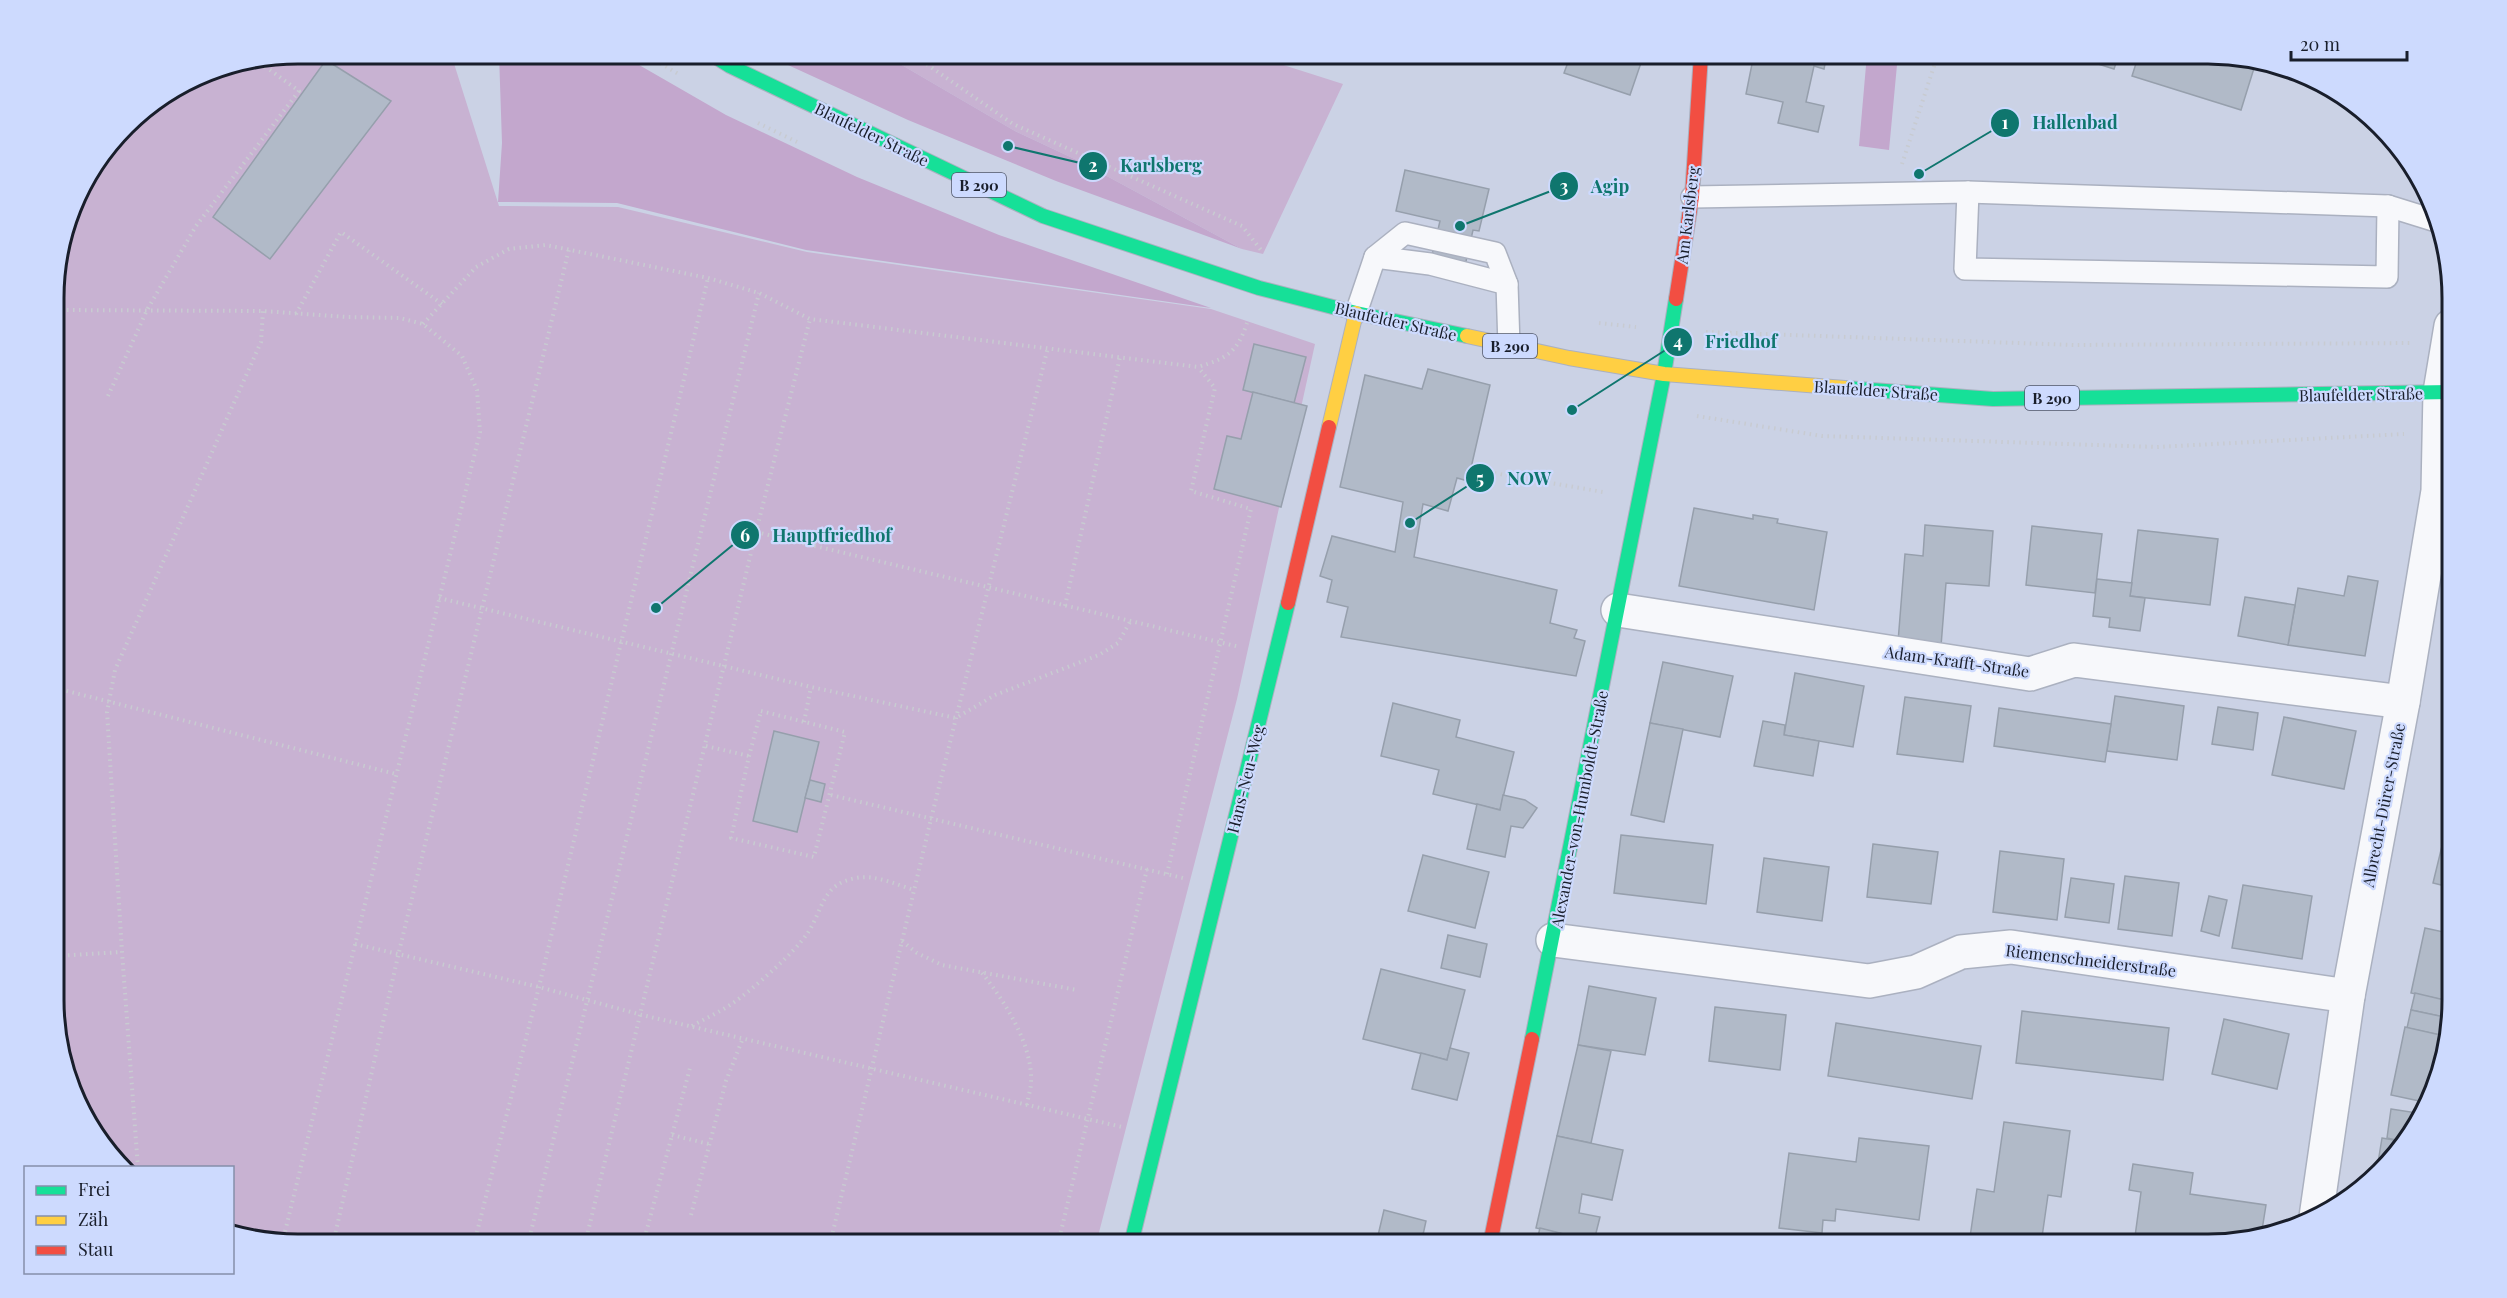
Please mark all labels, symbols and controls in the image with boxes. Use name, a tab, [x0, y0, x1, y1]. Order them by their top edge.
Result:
scale bar	[2291, 24, 2406, 62]
text: 20 m	[2300, 32, 2340, 56]
street label: Blaufelder Straße	[812, 97, 932, 171]
callout: Hallenbad	[1990, 105, 2130, 141]
text: 1	[2002, 110, 2009, 134]
text: Hallenbad	[2032, 110, 2118, 134]
callout: Karlsberg	[1078, 148, 1214, 184]
text: 2	[1088, 153, 1098, 177]
text: Karlsberg	[1120, 153, 1202, 177]
street label: Am Karlsberg	[1670, 165, 1703, 266]
callout: Agip	[1549, 168, 1641, 204]
road number: B 290	[952, 173, 1006, 197]
text: 3	[1560, 174, 1569, 198]
text: Agip	[1590, 174, 1629, 198]
street label: Blaufelder Straße	[1333, 297, 1459, 345]
callout: Friedhof	[1663, 324, 1789, 360]
text: 4	[1673, 329, 1683, 353]
text: Friedhof	[1705, 329, 1779, 353]
road number: B 290	[1483, 334, 1537, 358]
street label: Blaufelder Straße	[1813, 375, 1939, 405]
street label: Blaufelder Straße	[2299, 382, 2423, 406]
road number: B 290	[2025, 386, 2079, 410]
callout: NOW	[1465, 460, 1563, 496]
text: 5	[1476, 466, 1484, 490]
text: NOW	[1507, 466, 1552, 490]
callout: Hauptfriedhof	[730, 517, 903, 553]
text: 6	[740, 523, 750, 547]
text: Hauptfriedhof	[772, 523, 893, 547]
street label: Adam-Krafft-Straße	[1882, 640, 2031, 682]
street label: Alexander-von-Humboldt-Straße	[1545, 689, 1612, 930]
street label: Albrecht-Dürer-Straße	[2357, 721, 2409, 890]
street label: Hans-Neu-Weg	[1221, 722, 1269, 835]
street label: Riemenschneiderstraße	[2005, 939, 2177, 981]
legend	[24, 1166, 234, 1274]
text: Frei	[78, 1177, 110, 1201]
text: Zäh	[78, 1207, 109, 1231]
text: Stau	[78, 1237, 114, 1261]

